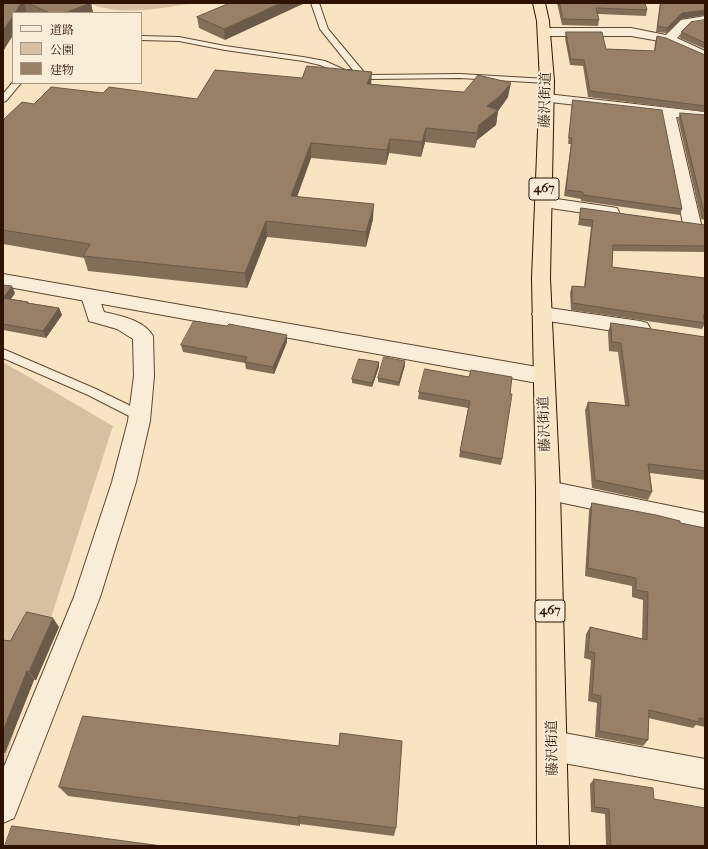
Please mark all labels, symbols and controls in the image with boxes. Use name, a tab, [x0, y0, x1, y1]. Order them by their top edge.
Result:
legend	[12, 12, 142, 84]
text: 道路	[50, 23, 74, 37]
text: 公園	[50, 43, 74, 57]
text: 建物	[50, 63, 74, 77]
street label: 藤沢街道	[537, 72, 555, 128]
road number: 467	[529, 178, 559, 200]
street label: 藤沢街道	[536, 396, 554, 452]
road number: 467	[535, 600, 565, 622]
street label: 藤沢街道	[544, 720, 562, 776]

